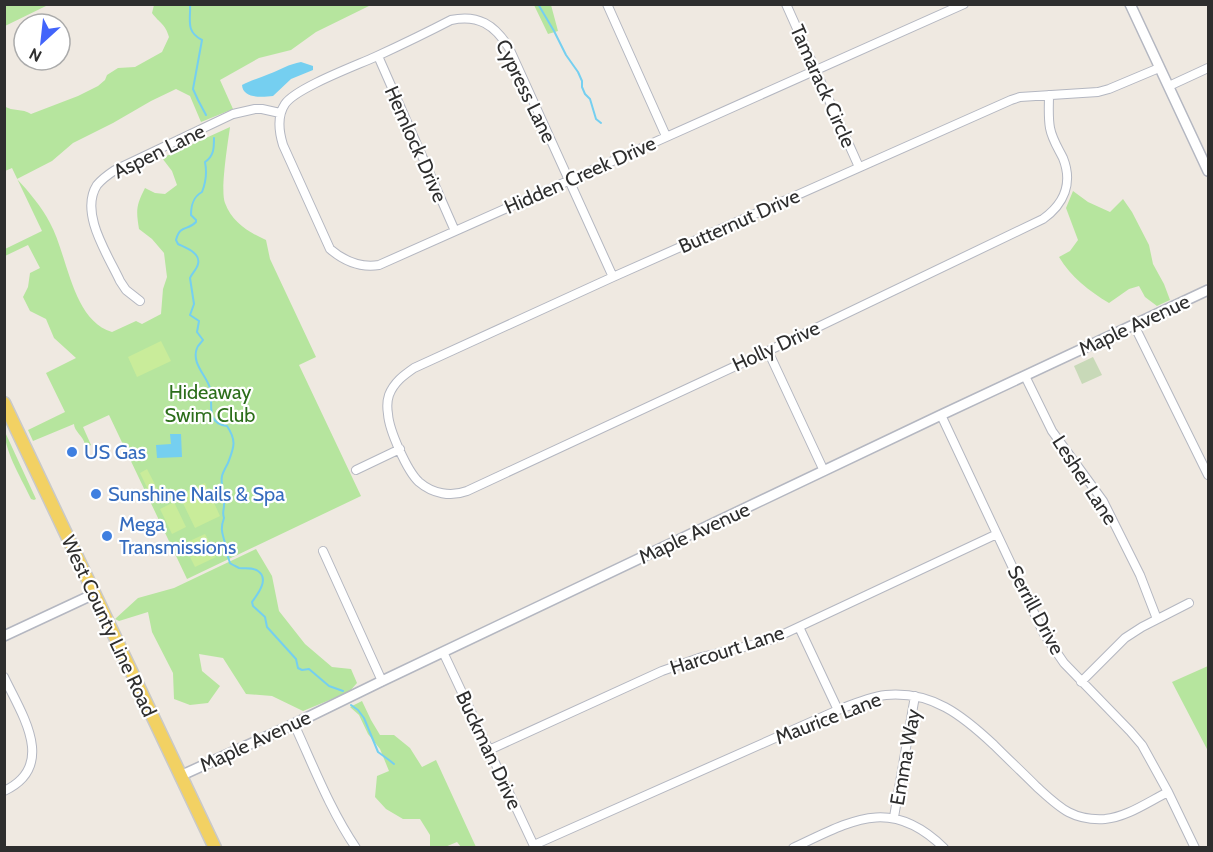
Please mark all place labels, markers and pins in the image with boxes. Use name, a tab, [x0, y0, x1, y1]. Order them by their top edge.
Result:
place label: US Gas	[84, 440, 146, 464]
marker: US Gas	[65, 445, 79, 459]
place label: Sunshine Nails & Spa	[108, 482, 285, 506]
marker: Sunshine Nails & Spa	[89, 487, 103, 501]
place label: Mega Transmissions	[119, 512, 236, 559]
marker: Mega Transmissions	[100, 529, 114, 543]

